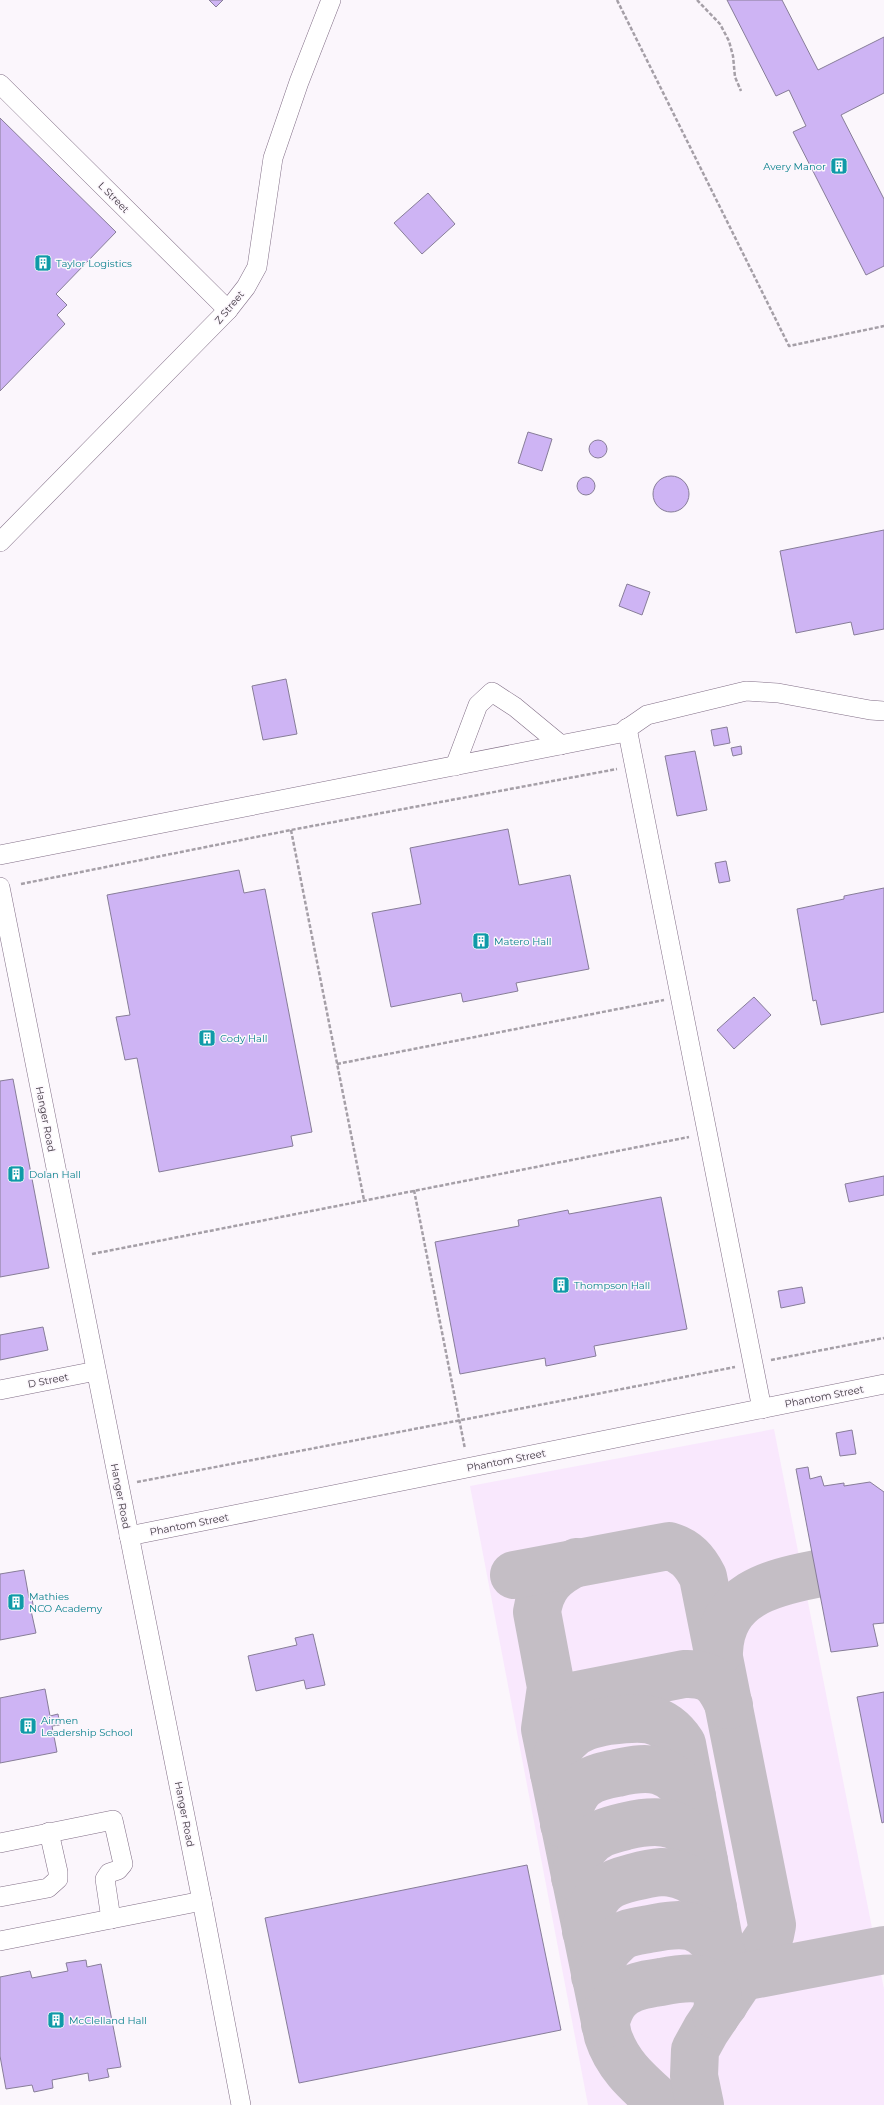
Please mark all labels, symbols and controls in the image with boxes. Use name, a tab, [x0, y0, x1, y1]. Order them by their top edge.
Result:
building icon: Avery Manor	[829, 156, 849, 176]
place label: Avery Manor	[763, 160, 826, 173]
street label: L Street	[95, 179, 132, 216]
building icon: Taylor Logistics	[33, 253, 53, 273]
place label: Taylor Logistics	[56, 257, 132, 270]
street label: Z Street	[212, 288, 247, 327]
building icon: Matero Hall	[471, 931, 491, 951]
place label: Matero Hall	[494, 935, 552, 948]
building icon: Cody Hall	[197, 1028, 217, 1048]
place label: Cody Hall	[220, 1032, 267, 1045]
street label: Hanger Road	[33, 1085, 58, 1153]
building icon: Dolan Hall	[6, 1164, 26, 1184]
place label: Dolan Hall	[29, 1168, 81, 1181]
building icon: Thompson Hall	[551, 1275, 571, 1295]
place label: Thompson Hall	[574, 1279, 650, 1292]
street label: D Street	[27, 1370, 70, 1391]
street label: Phantom Street	[783, 1382, 865, 1411]
street label: Phantom Street	[465, 1446, 547, 1475]
street label: Hanger Road	[108, 1462, 133, 1530]
street label: Phantom Street	[148, 1510, 230, 1539]
place label: Mathies NCO Academy	[29, 1590, 103, 1615]
building icon: Mathies NCO Academy	[6, 1592, 26, 1612]
place label: Airmen Leadership School	[41, 1714, 133, 1739]
building icon: Airmen Leadership School	[18, 1716, 38, 1736]
street label: Hanger Road	[172, 1780, 197, 1848]
building icon: McClelland Hall	[46, 2010, 66, 2030]
place label: McClelland Hall	[69, 2014, 147, 2027]

